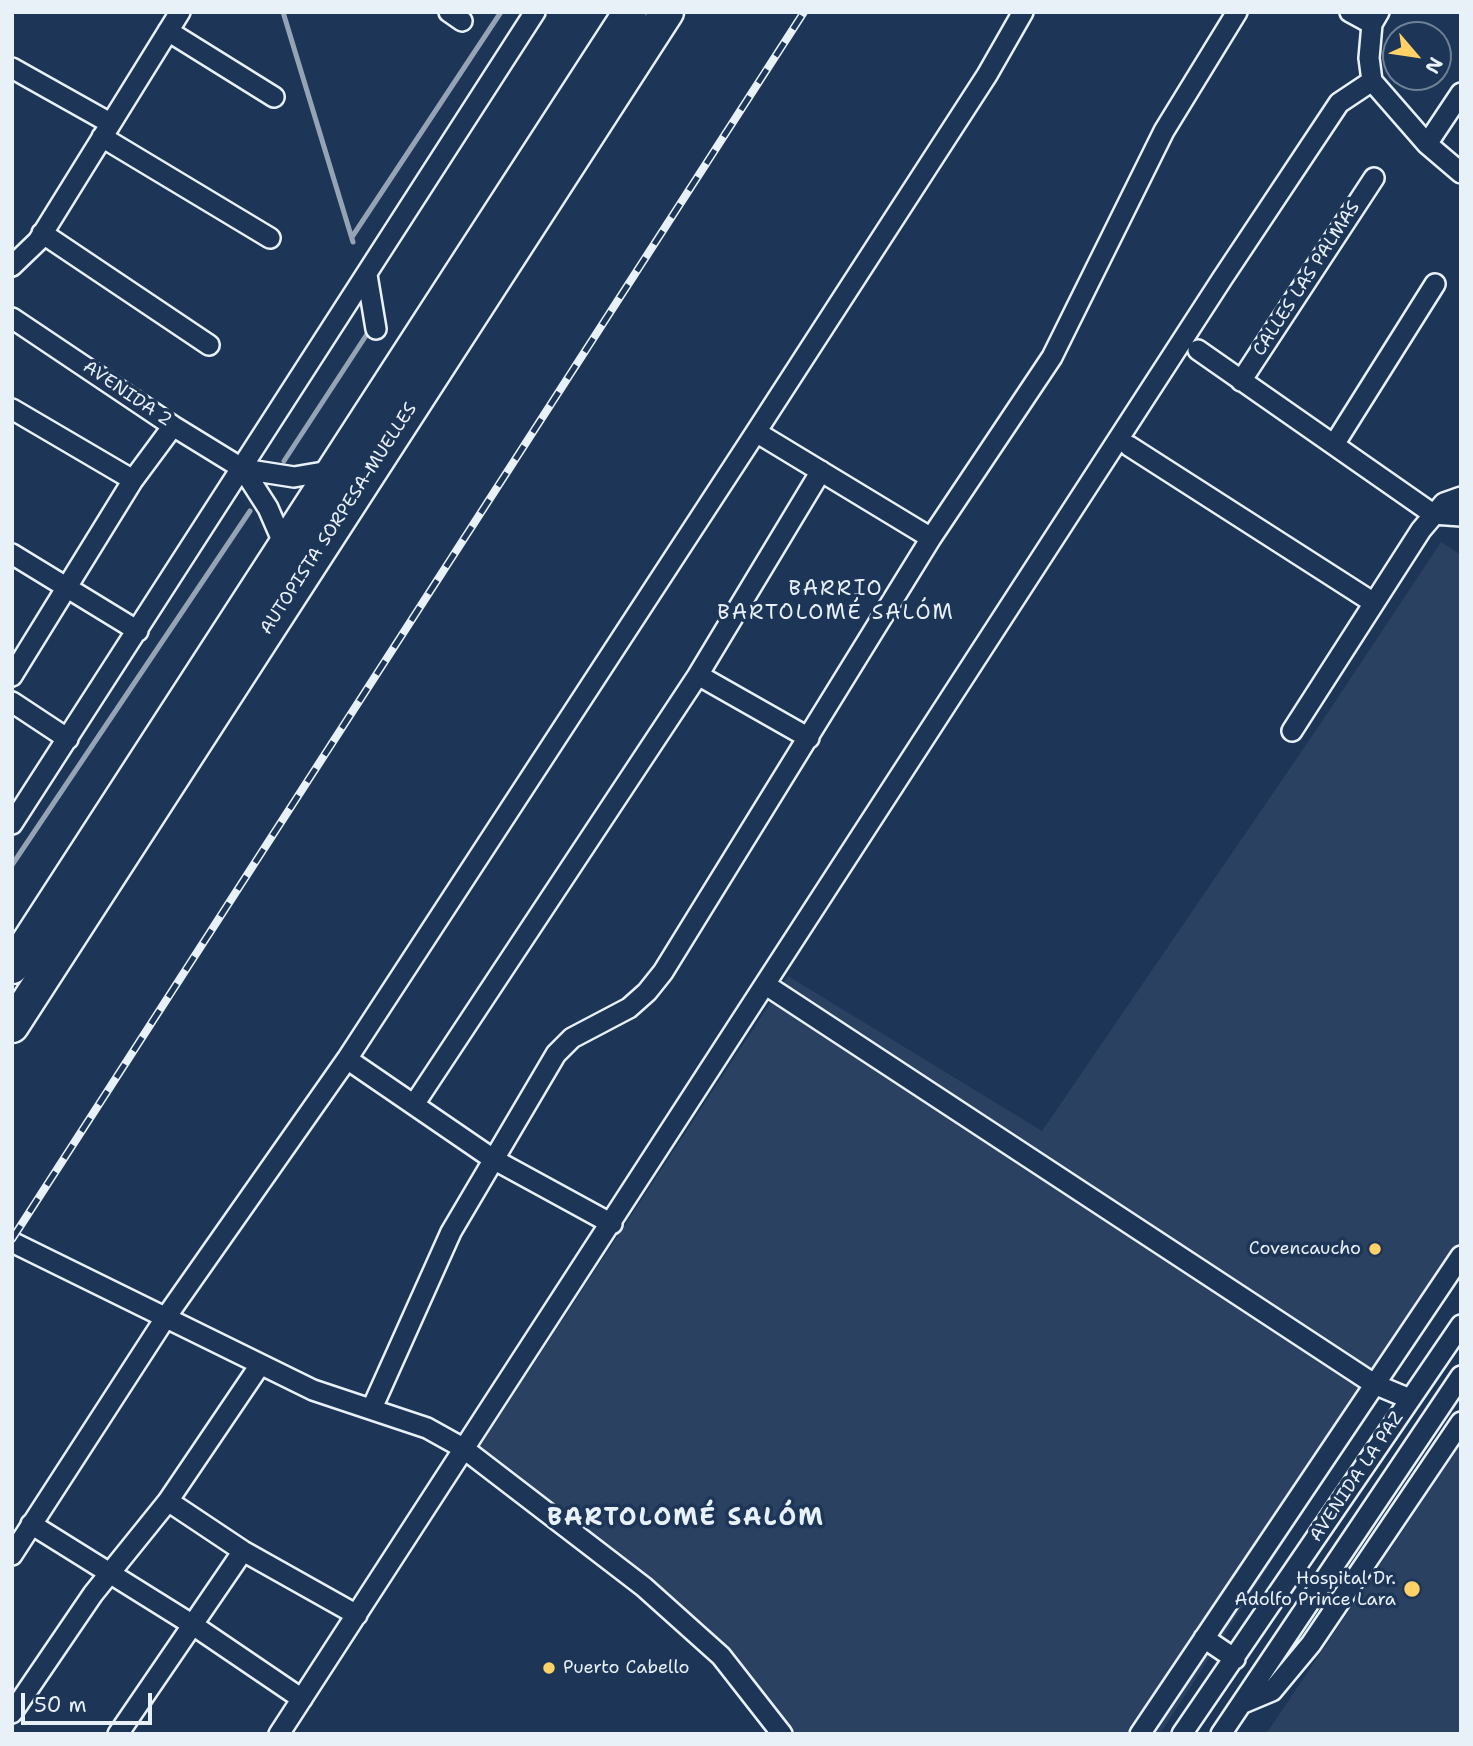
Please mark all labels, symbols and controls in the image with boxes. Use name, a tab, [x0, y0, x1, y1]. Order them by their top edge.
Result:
north arrow	[1382, 21, 1452, 91]
text: N	[1419, 53, 1449, 78]
street label: CALLES LAS PALMAS	[1249, 198, 1365, 360]
street label: AVENIDA 2	[78, 356, 176, 432]
street label: AUTOPISTA SORPESA-MUELLES	[256, 399, 422, 639]
district label: BARRIO BARTOLOMÉ SALÓM	[719, 577, 953, 627]
place label: Covencaucho	[1249, 1238, 1361, 1260]
marker: Covencaucho	[1367, 1241, 1383, 1257]
street label: AVENIDA LA PAZ	[1306, 1408, 1408, 1546]
district label: BARTOLOMÉ SALÓM	[549, 1505, 823, 1533]
place label: Hospital Dr. Adolfo Prince Lara	[1235, 1568, 1396, 1610]
marker: Hospital Dr. Adolfo Prince Lara	[1402, 1579, 1422, 1599]
place label: Puerto Cabello	[563, 1657, 689, 1679]
marker: Puerto Cabello	[541, 1660, 557, 1676]
scale bar	[24, 1680, 156, 1724]
text: 50 m	[34, 1691, 87, 1719]

